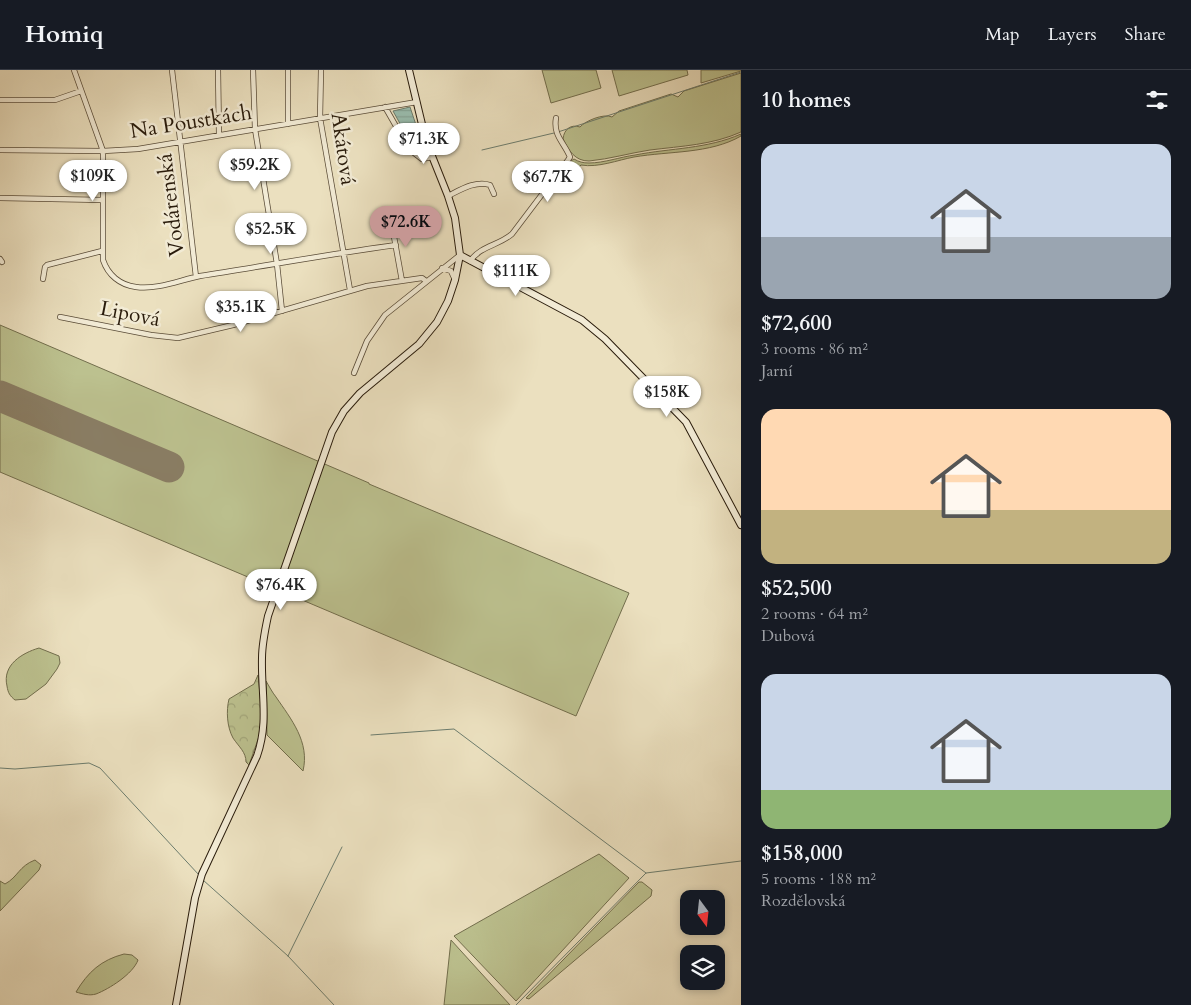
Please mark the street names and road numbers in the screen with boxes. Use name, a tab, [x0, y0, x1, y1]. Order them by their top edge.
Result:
street label: Na Poustkách	[128, 98, 254, 146]
street label: Akátová	[324, 111, 362, 187]
street label: Vodárenská	[150, 152, 192, 258]
street label: Lipová	[97, 294, 163, 334]

